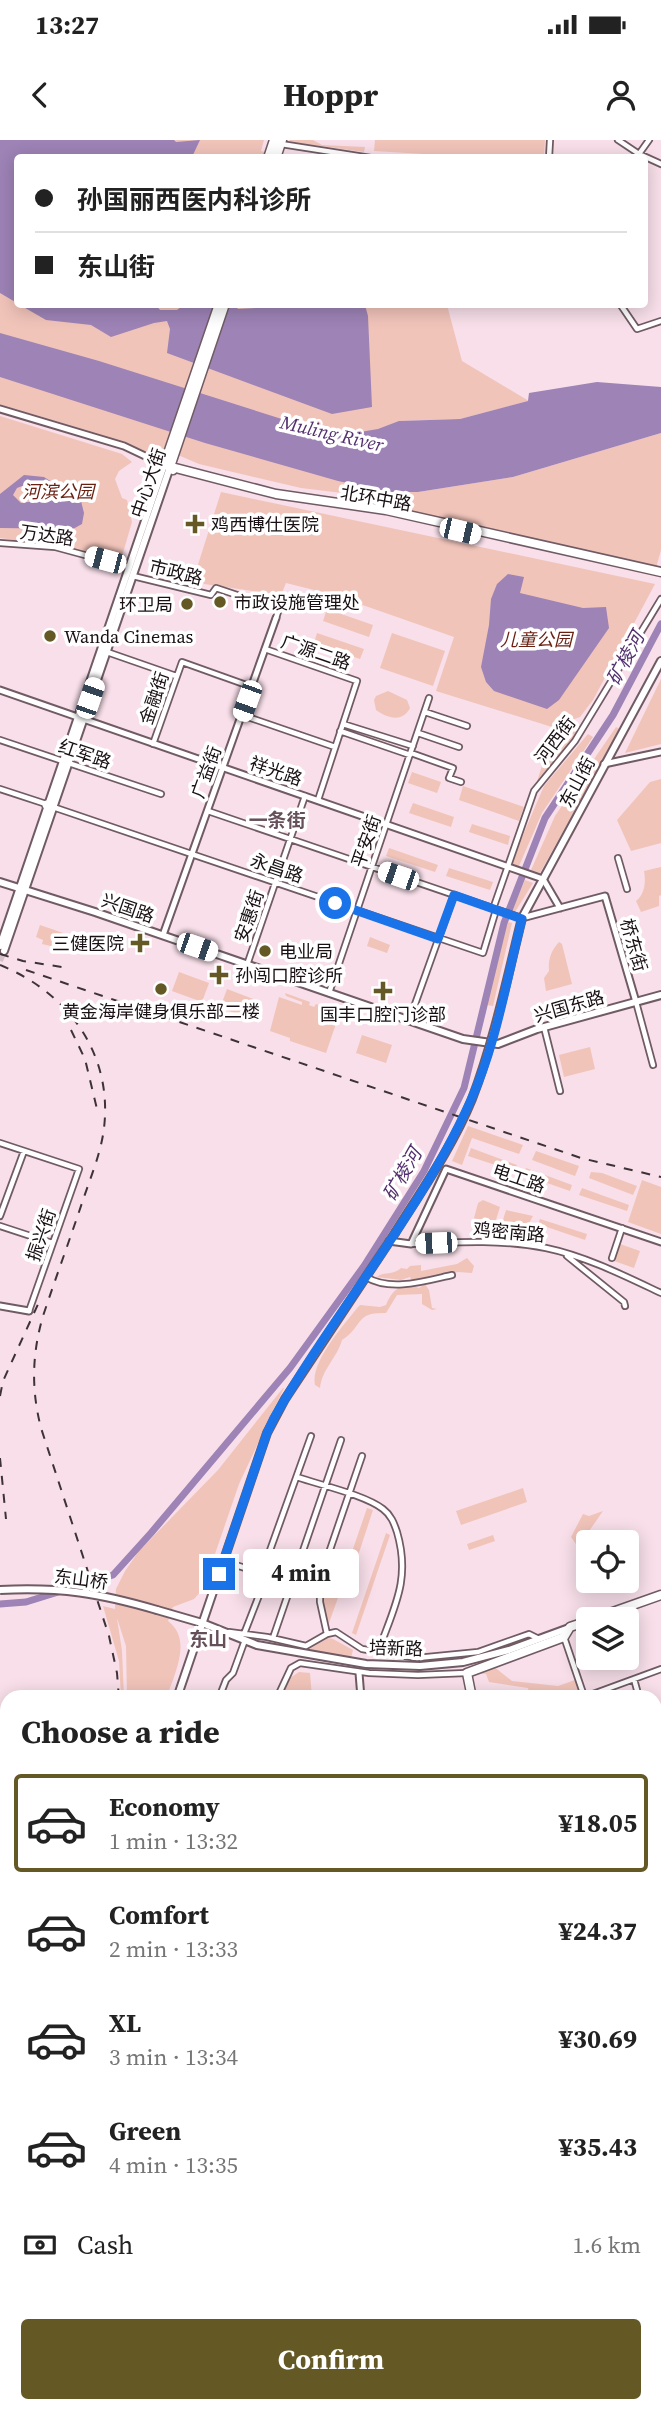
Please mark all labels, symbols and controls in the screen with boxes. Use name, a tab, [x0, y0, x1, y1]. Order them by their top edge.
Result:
text: 13:27	[35, 7, 99, 43]
text: Hoppr	[283, 73, 378, 117]
icon: back	[21, 76, 59, 114]
icon: person	[602, 76, 640, 114]
text: 孙国丽西医内科诊所	[77, 182, 311, 218]
text: 东山街	[77, 249, 155, 285]
water label: Muling River	[277, 408, 387, 458]
street label: 中心大街	[124, 445, 172, 521]
park label: 河滨公园	[22, 479, 97, 504]
street label: 北环中路	[338, 479, 414, 517]
place label: 鸡西博仕医院	[211, 512, 319, 537]
marker: 鸡西博仕医院	[185, 514, 205, 534]
car	[438, 516, 483, 546]
street label: 万达路	[19, 519, 75, 551]
car	[82, 544, 129, 576]
street label: 市政路	[147, 553, 205, 591]
place label: 市政设施管理处	[234, 590, 360, 615]
place label: 环卫局	[119, 592, 173, 617]
marker: 市政设施管理处	[212, 594, 228, 610]
marker: 环卫局	[179, 596, 195, 612]
water label: 矿棱河	[600, 623, 652, 689]
place label: Wanda Cinemas	[64, 624, 194, 649]
park label: 儿童公园	[500, 627, 575, 652]
marker: Wanda Cinemas	[42, 628, 58, 644]
street label: 广源二路	[278, 628, 354, 676]
street label: 金融街	[133, 668, 175, 728]
car	[74, 675, 107, 721]
car	[230, 678, 265, 724]
street label: 河西街	[529, 711, 581, 769]
street label: 红军路	[55, 733, 115, 775]
street label: 广益街	[185, 742, 227, 802]
street label: 祥光路	[246, 750, 306, 792]
street label: 东山街	[553, 752, 601, 812]
district label: 一条街	[248, 807, 306, 833]
street label: 平安街	[345, 811, 387, 871]
street label: 永昌路	[247, 847, 307, 889]
car	[375, 859, 422, 893]
street label: 安惠街	[228, 886, 270, 946]
street label: 兴国路	[98, 887, 158, 929]
route start	[319, 887, 351, 919]
street label: 桥东街	[615, 916, 653, 974]
car	[174, 930, 221, 964]
place label: 三健医院	[52, 931, 124, 956]
marker: 三健医院	[130, 933, 150, 953]
place label: 电业局	[279, 939, 333, 964]
marker: 电业局	[257, 943, 273, 959]
place label: 孙闯口腔诊所	[235, 963, 343, 988]
marker: 孙闯口腔诊所	[209, 965, 229, 985]
marker: 黄金海岸健身俱乐部二楼	[153, 981, 169, 997]
marker: 国丰口腔门诊部	[373, 981, 393, 1001]
street label: 兴国东路	[531, 984, 607, 1028]
place label: 黄金海岸健身俱乐部二楼	[62, 999, 260, 1024]
place label: 国丰口腔门诊部	[320, 1002, 446, 1027]
water label: 矿棱河	[376, 1139, 430, 1205]
street label: 电工路	[489, 1157, 549, 1199]
street label: 振兴街	[20, 1205, 62, 1265]
street label: 鸡密南路	[472, 1216, 546, 1248]
car	[415, 1232, 458, 1254]
map controls	[576, 1530, 639, 1670]
button: locate	[576, 1530, 639, 1593]
callout: 4 min	[244, 1550, 359, 1598]
text: 4 min	[271, 1557, 331, 1589]
route end	[203, 1558, 235, 1590]
street label: 东山桥	[53, 1563, 109, 1595]
button: layers	[576, 1607, 639, 1670]
district label: 东山	[189, 1626, 227, 1652]
street label: 培新路	[369, 1635, 423, 1661]
text: Choose a ride	[21, 1710, 220, 1754]
text: Economy	[109, 1789, 220, 1825]
icon: car	[25, 1792, 88, 1855]
text: ¥18.05	[559, 1805, 637, 1841]
text: 1 min · 13:32	[109, 1825, 238, 1857]
text: Comfort	[109, 1897, 209, 1933]
icon: car	[25, 1900, 88, 1963]
text: ¥24.37	[559, 1913, 637, 1949]
text: 2 min · 13:33	[109, 1933, 238, 1965]
text: XL	[109, 2005, 141, 2041]
icon: car	[25, 2008, 88, 2071]
text: ¥30.69	[559, 2021, 637, 2057]
text: 3 min · 13:34	[109, 2041, 238, 2073]
text: Green	[109, 2113, 181, 2149]
icon: car	[25, 2116, 88, 2179]
text: ¥35.43	[559, 2129, 637, 2165]
text: 4 min · 13:35	[109, 2149, 238, 2181]
icon: cash	[21, 2226, 59, 2264]
text: Cash	[77, 2227, 133, 2263]
text: 1.6 km	[572, 2229, 641, 2261]
button: Confirm	[21, 2319, 641, 2399]

